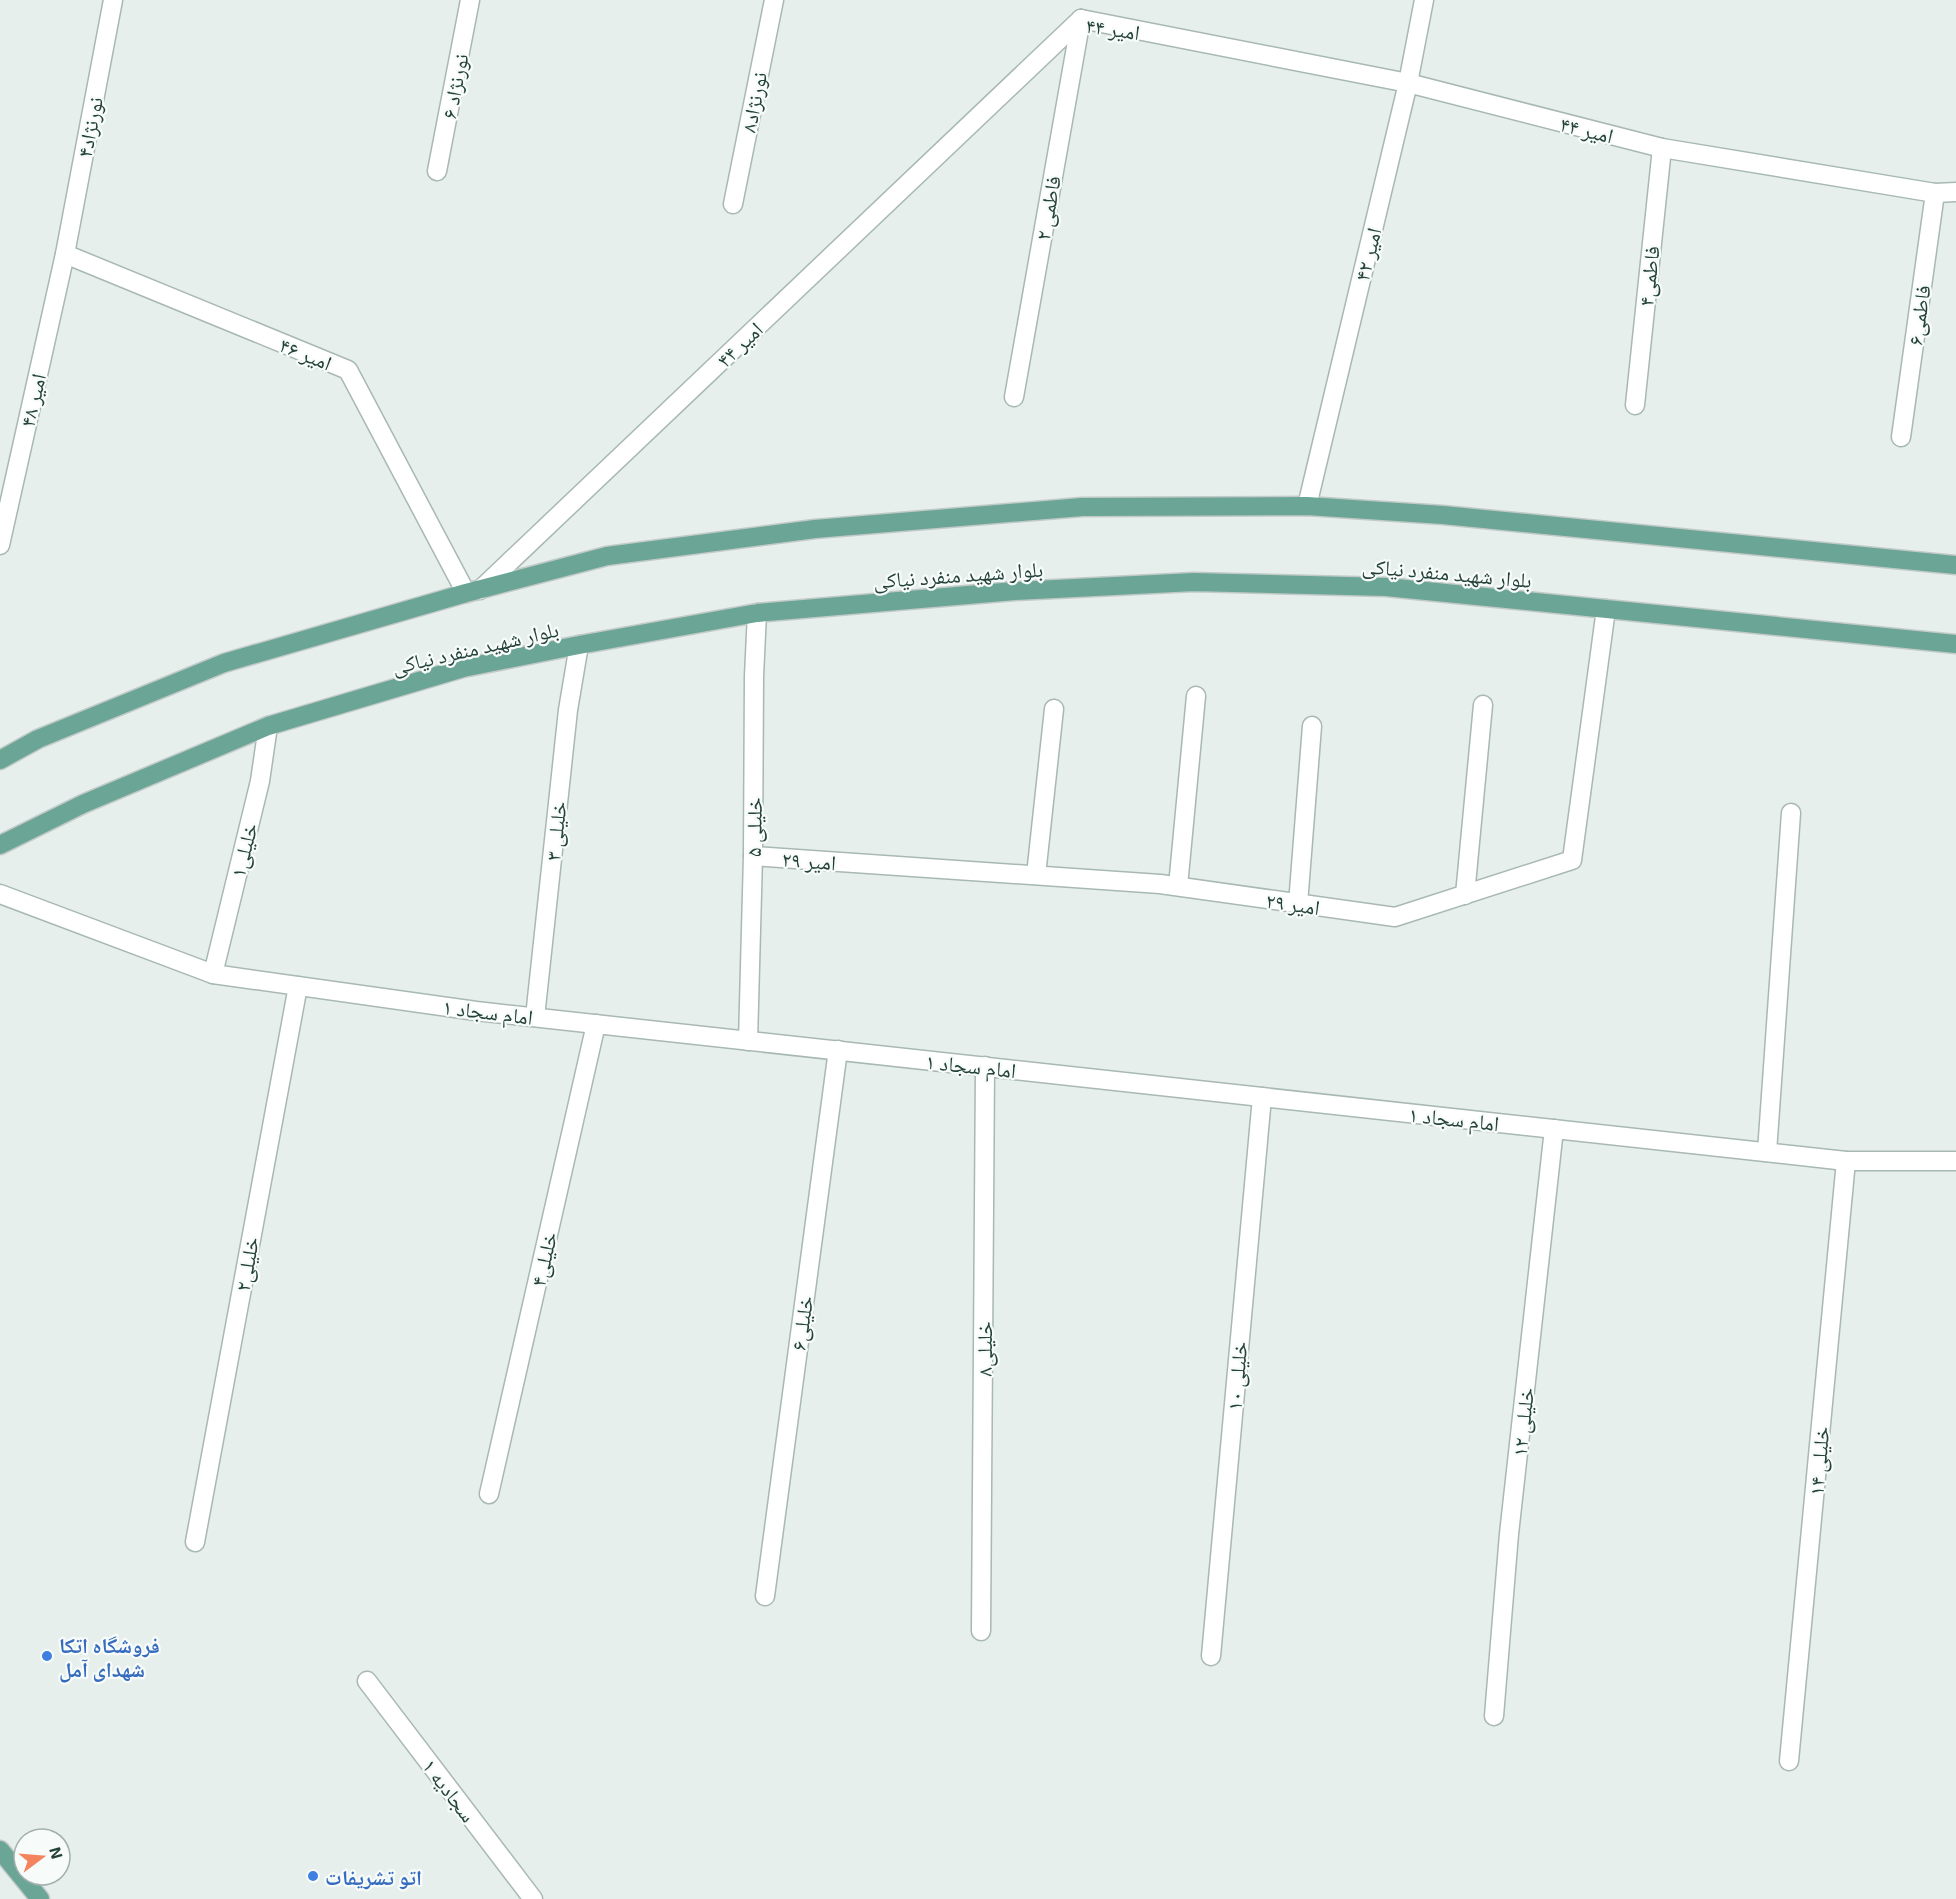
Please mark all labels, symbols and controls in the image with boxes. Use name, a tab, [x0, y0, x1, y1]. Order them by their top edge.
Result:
street label: امیر ۴۴	[1084, 12, 1142, 45]
street label: نورنژاد ۶	[435, 51, 473, 121]
street label: نورنژاد۸	[735, 70, 771, 134]
street label: نورنژاد۴	[71, 95, 107, 159]
street label: امیر ۴۴	[1558, 110, 1616, 148]
street label: فاطمی ۲	[1029, 174, 1067, 243]
street label: امیر ۴۲	[1348, 225, 1386, 283]
street label: فاطمی۴	[1632, 245, 1666, 308]
street label: فاطمی۶	[1901, 283, 1937, 347]
street label: امیر ۴۴	[711, 316, 767, 372]
street label: امیر ۴۶	[276, 331, 336, 375]
street label: امیر ۴۸	[14, 371, 51, 429]
street label: بلوار شهید منفرد نیاکی	[1361, 552, 1533, 594]
street label: بلوار شهید منفرد نیاکی	[872, 556, 1044, 594]
street label: بلوار شهید منفرد نیاکی	[389, 616, 561, 680]
street label: خلیلی ۵	[740, 797, 768, 857]
street label: خلیلی ۳	[539, 800, 573, 862]
street label: خلیلی۱	[224, 820, 264, 880]
street label: امیر ۲۹	[781, 846, 837, 875]
street label: امیر ۲۹	[1264, 887, 1322, 920]
street label: امام سجاد ۱	[441, 993, 535, 1032]
street label: امام سجاد ۱	[924, 1048, 1017, 1085]
street label: امام سجاد ۱	[1407, 1101, 1500, 1138]
street label: خلیلی۴	[525, 1229, 563, 1289]
street label: خلیلی۲	[229, 1235, 265, 1294]
street label: خلیلی۶	[785, 1294, 819, 1352]
street label: خلیلی۸	[971, 1321, 998, 1377]
street label: خلیلی ۱۰	[1221, 1340, 1253, 1412]
street label: خلیلی ۱۲	[1506, 1386, 1540, 1458]
street label: خلیلی ۱۴	[1803, 1425, 1835, 1497]
place label: فروشگاه اتکا شهدای آمل	[59, 1632, 160, 1683]
marker: فروشگاه اتکا شهدای آمل	[40, 1649, 54, 1663]
street label: سجادیه ۱	[418, 1753, 482, 1827]
north arrow	[12, 1827, 72, 1887]
text: N	[46, 1845, 68, 1861]
place label: اتو تشریفات	[325, 1864, 422, 1890]
marker: اتو تشریفات	[306, 1869, 320, 1883]

